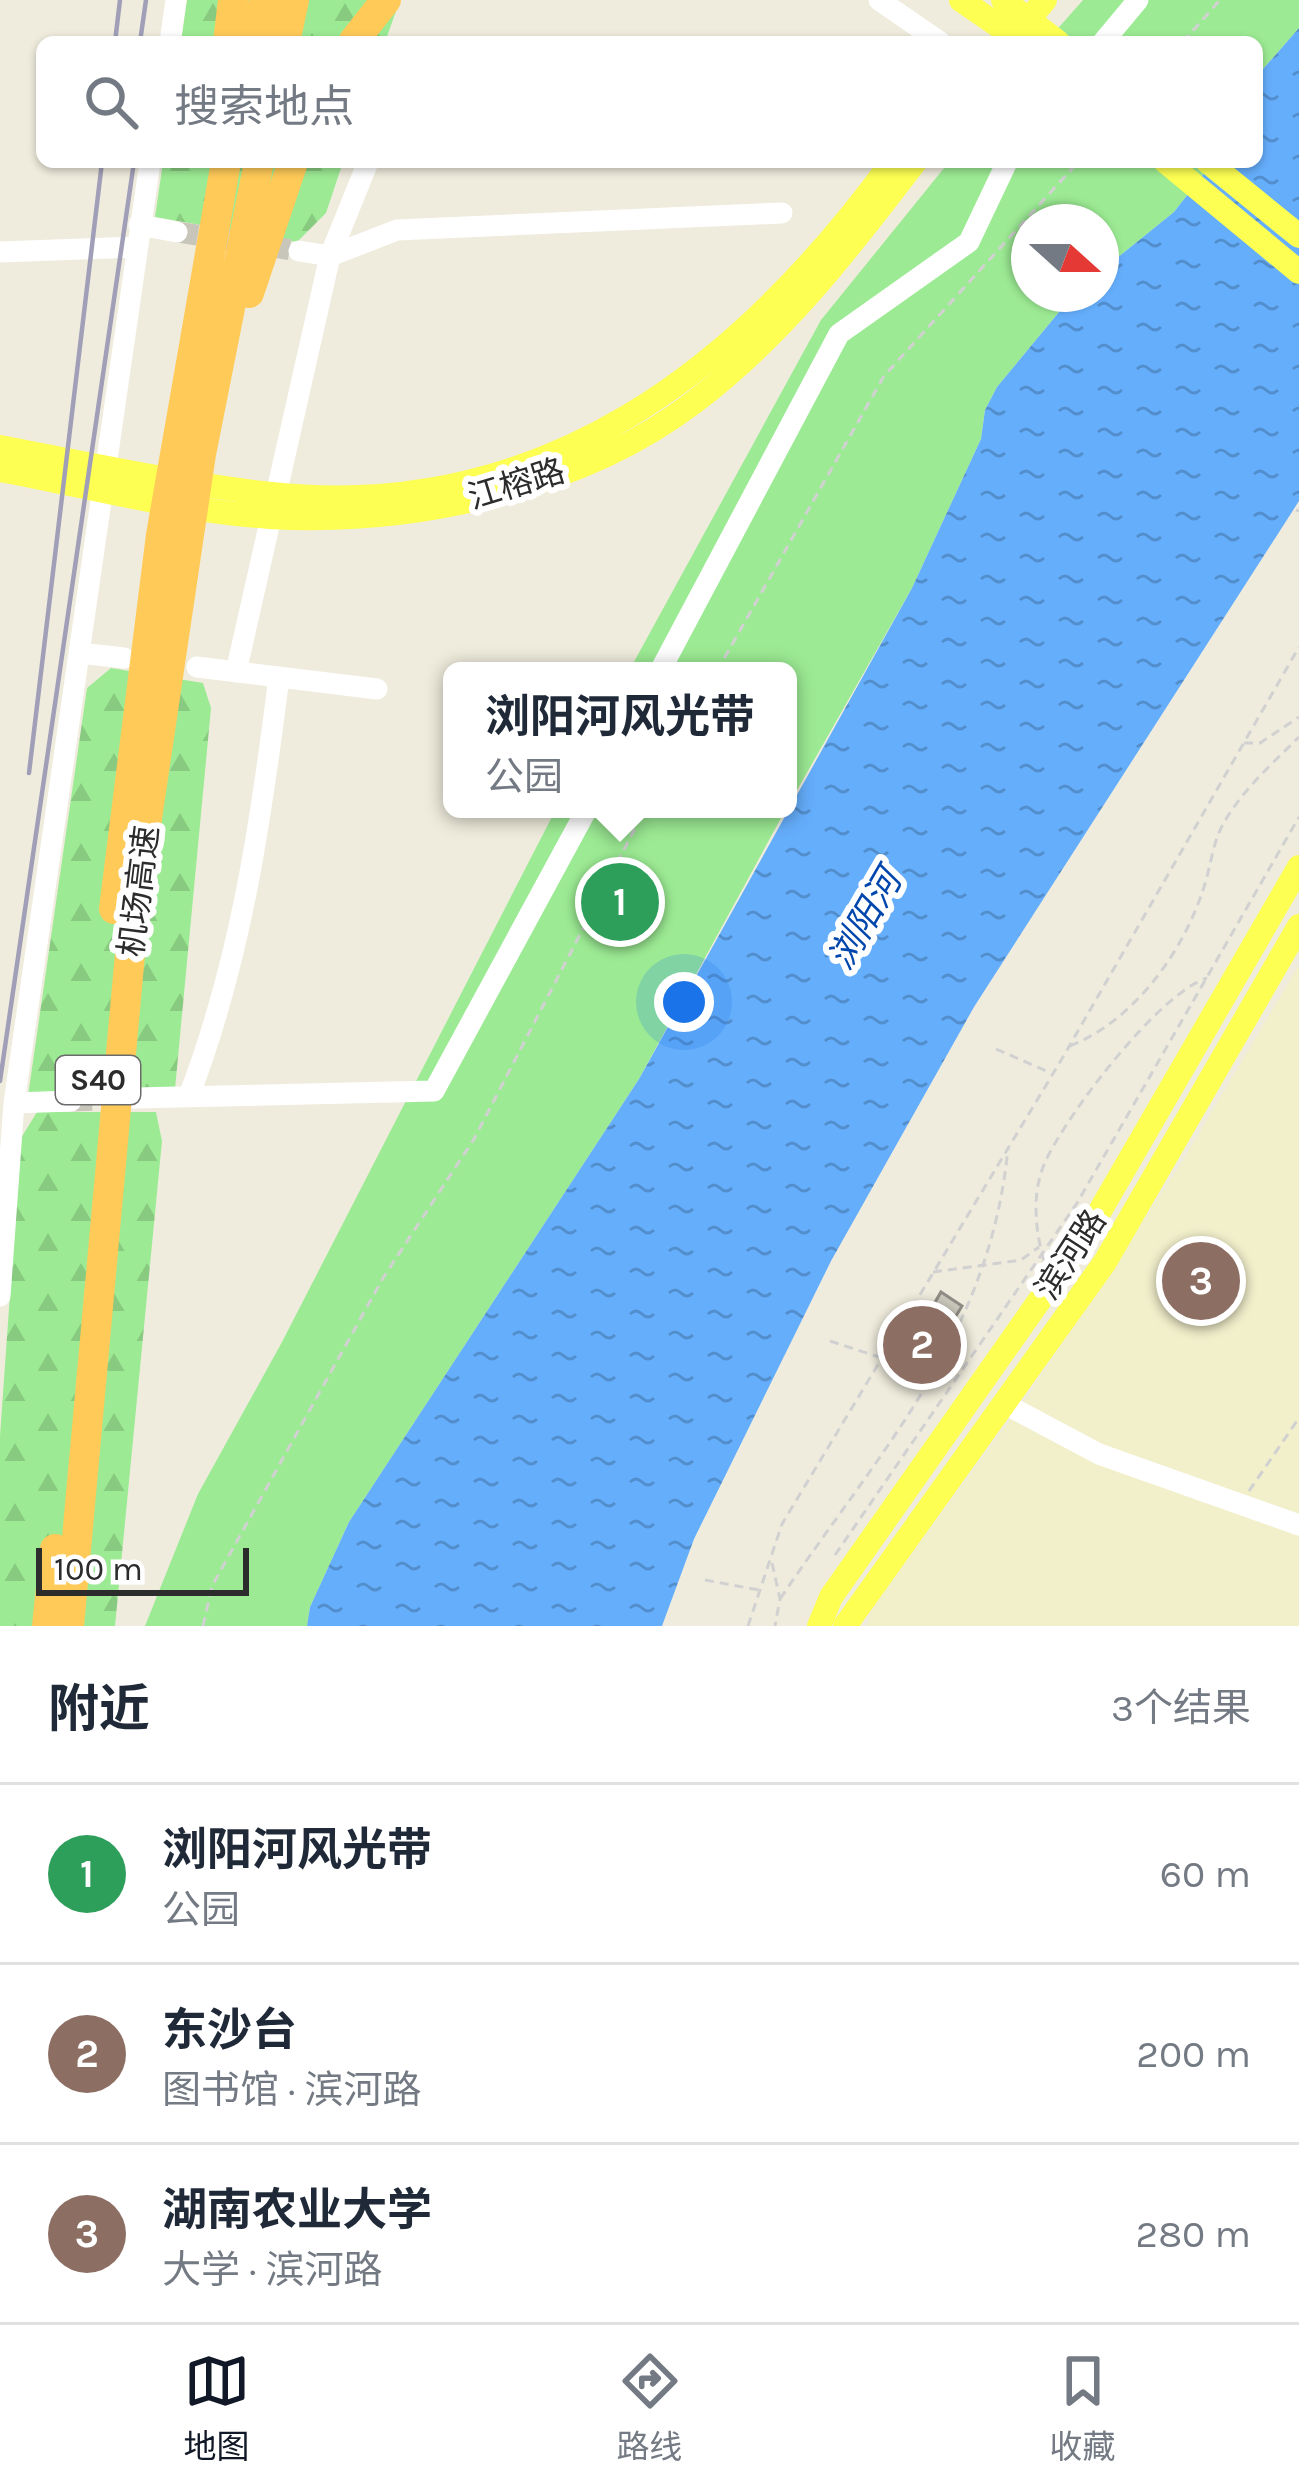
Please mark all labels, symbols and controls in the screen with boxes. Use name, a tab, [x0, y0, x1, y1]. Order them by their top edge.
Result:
search box	[36, 36, 1263, 168]
icon: search	[78, 69, 144, 135]
text: 搜索地点	[174, 81, 354, 133]
north arrow	[1011, 204, 1119, 312]
street label: 江榕路	[463, 451, 569, 517]
popup	[443, 662, 797, 818]
text: 浏阳河风光带	[485, 691, 755, 743]
text: 公园	[485, 754, 563, 800]
street label: 机场高速	[112, 823, 166, 959]
pin: 1	[581, 857, 659, 947]
water label: 浏阳河	[820, 857, 913, 977]
your location	[654, 972, 714, 1032]
road number: S40	[56, 1056, 140, 1104]
street label: 滨河路	[1028, 1203, 1114, 1306]
pin: 3	[1162, 1236, 1240, 1326]
pin: 2	[883, 1300, 961, 1390]
scale bar	[36, 1542, 249, 1595]
text: 100 m	[54, 1550, 143, 1588]
text: 附近	[48, 1679, 150, 1739]
text: 3个结果	[1111, 1685, 1251, 1731]
text: 浏阳河风光带	[162, 1824, 432, 1876]
text: 1	[80, 1851, 94, 1897]
text: 60 m	[1160, 1851, 1251, 1897]
text: 公园	[162, 1887, 240, 1933]
text: 东沙台	[162, 2004, 297, 2056]
text: 2	[75, 2031, 99, 2077]
text: 200 m	[1136, 2031, 1251, 2077]
text: 图书馆 · 滨河路	[162, 2067, 422, 2113]
text: 湖南农业大学	[162, 2184, 432, 2236]
text: 3	[75, 2211, 99, 2257]
text: 280 m	[1136, 2211, 1251, 2257]
text: 大学 · 滨河路	[162, 2247, 383, 2293]
tab: 地图	[184, 2348, 250, 2468]
tab: 路线	[617, 2348, 683, 2468]
tab: 收藏	[1050, 2348, 1116, 2468]

